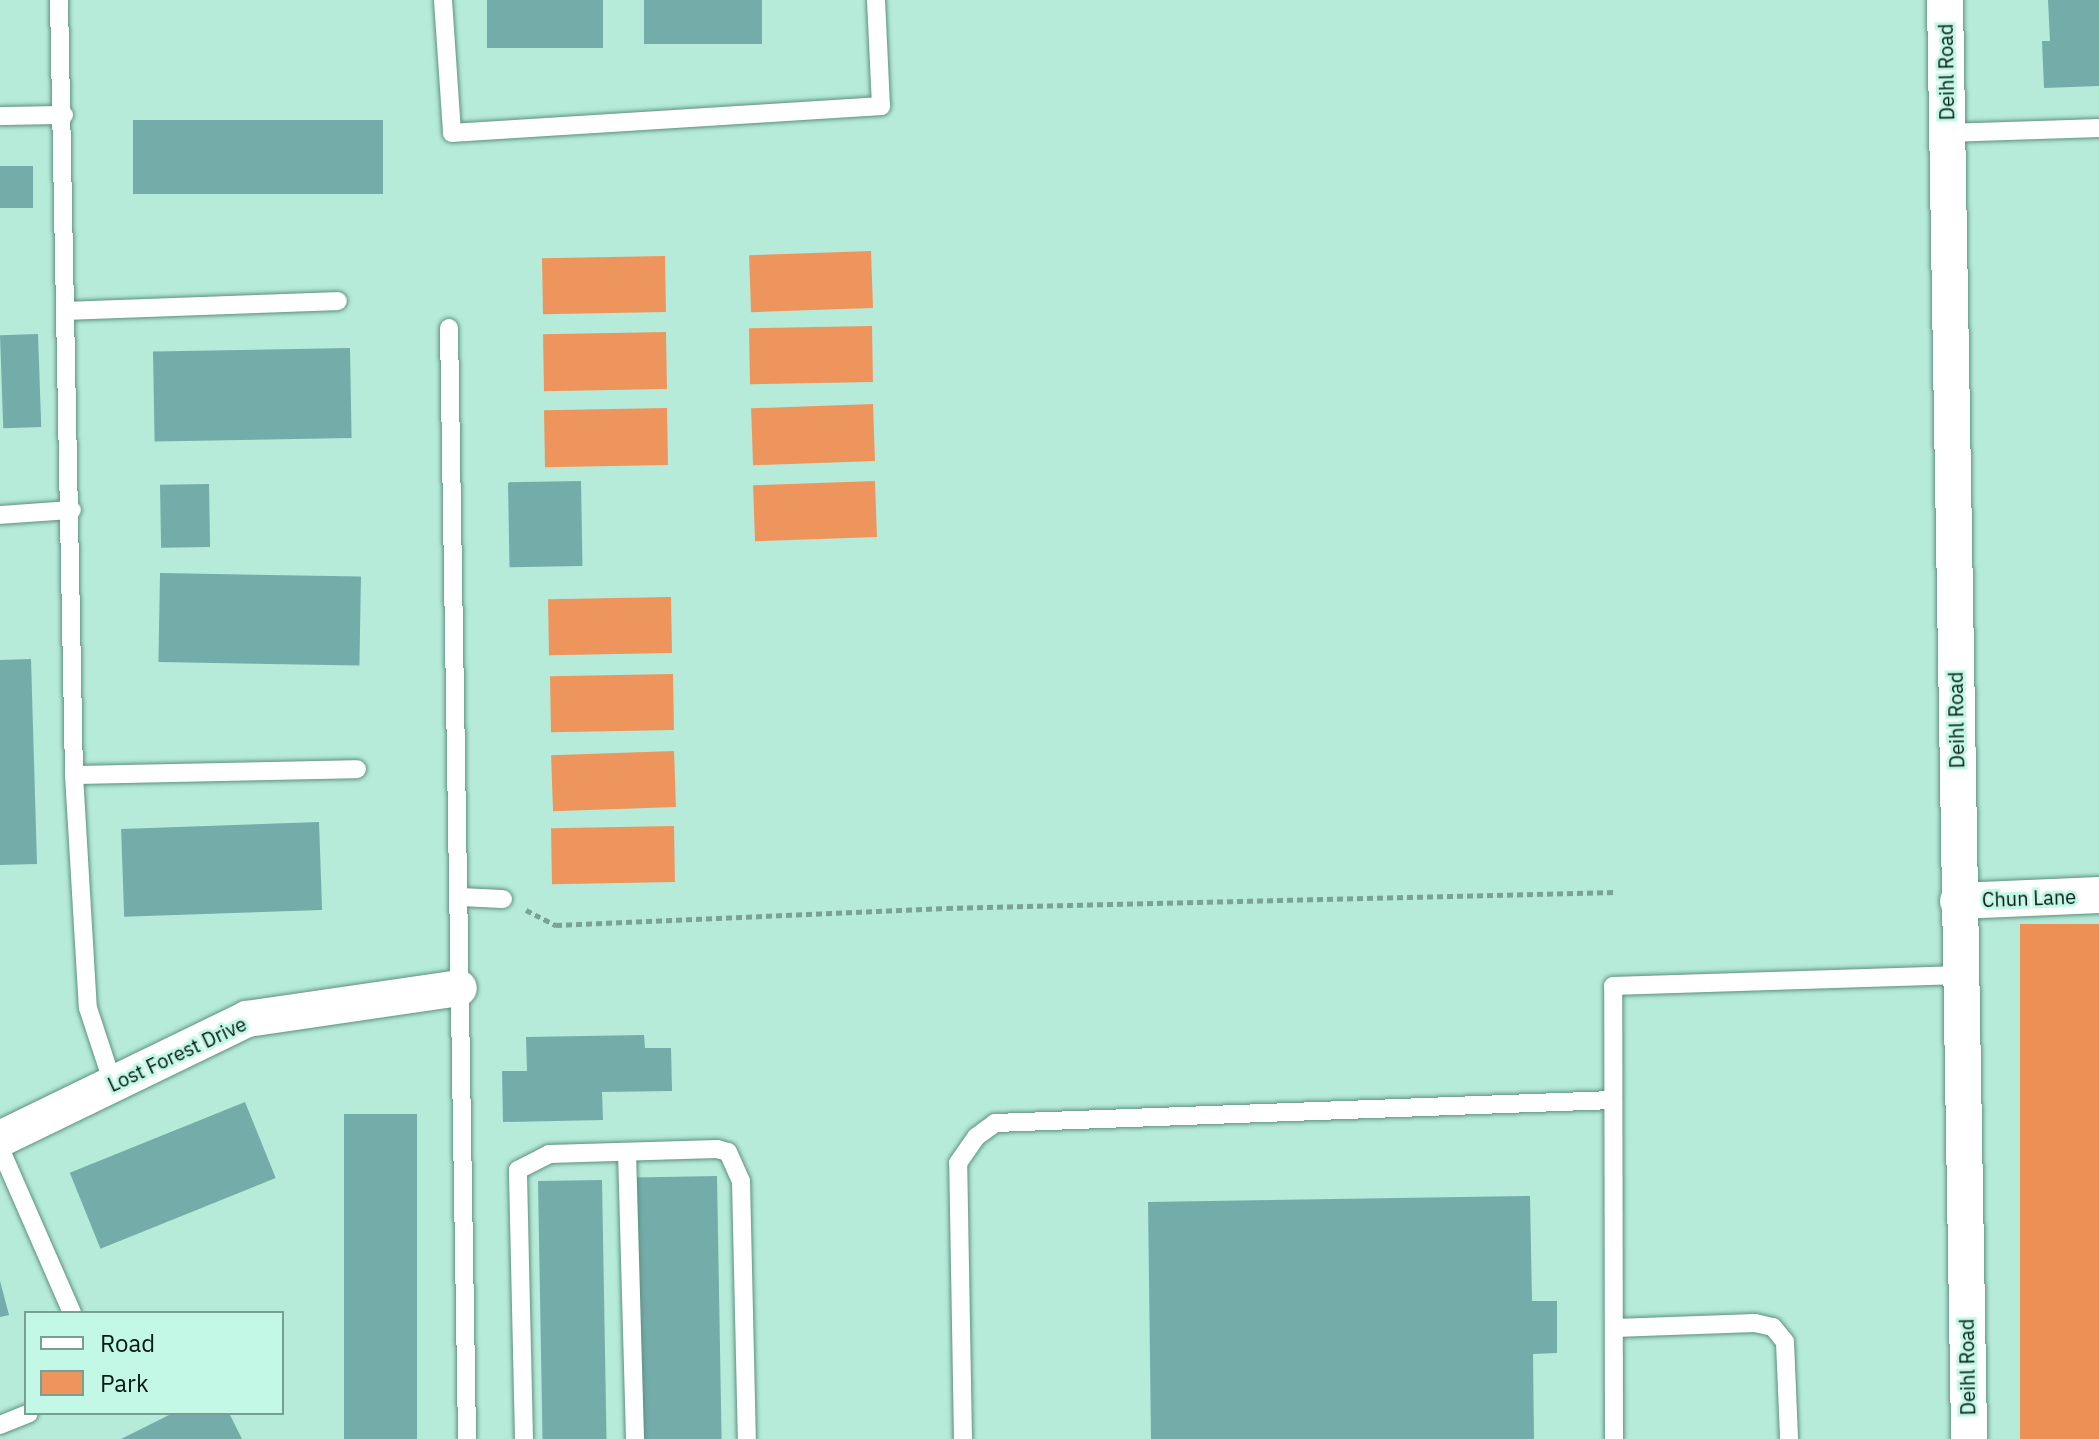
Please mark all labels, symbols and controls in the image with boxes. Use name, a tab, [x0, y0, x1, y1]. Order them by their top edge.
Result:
street label: Deihl Road	[1933, 23, 1959, 121]
street label: Deihl Road	[1943, 671, 1969, 769]
street label: Chun Lane	[1981, 884, 2077, 912]
street label: Lost Forest Drive	[104, 1011, 250, 1097]
legend	[24, 1311, 284, 1415]
street label: Deihl Road	[1954, 1318, 1980, 1416]
text: Road	[100, 1327, 155, 1359]
text: Park	[100, 1367, 149, 1399]

